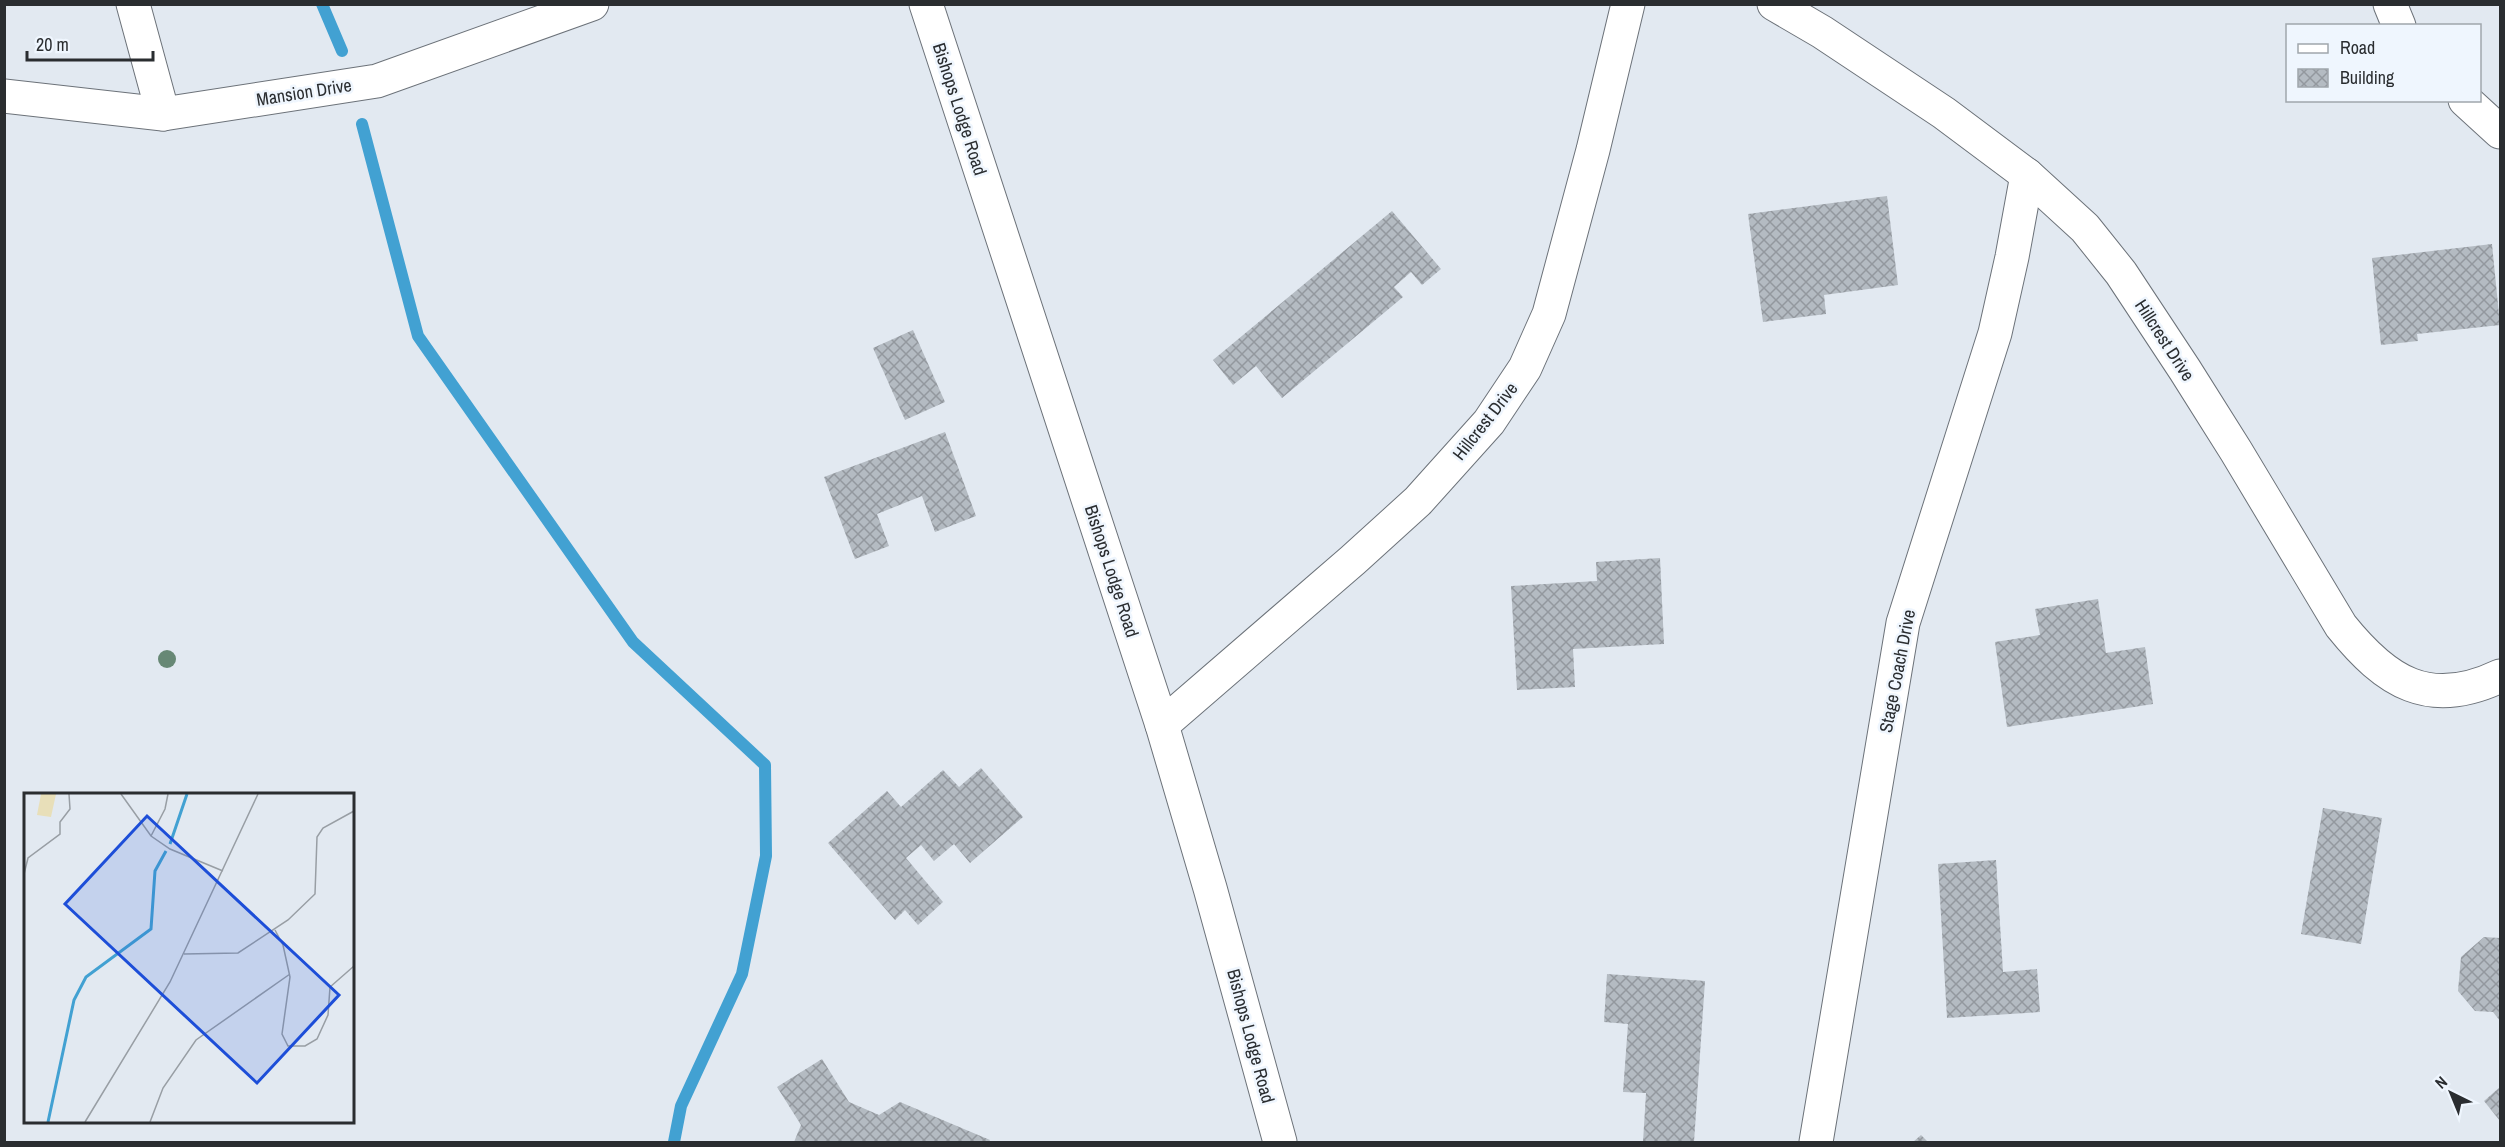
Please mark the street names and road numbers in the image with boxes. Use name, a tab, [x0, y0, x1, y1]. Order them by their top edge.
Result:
street label: Bishops Lodge Road	[927, 40, 993, 178]
street label: Mansion Drive	[255, 72, 353, 112]
street label: Hillcrest Drive	[2129, 294, 2201, 386]
street label: Hillcrest Drive	[1447, 377, 1523, 465]
street label: Bishops Lodge Road	[1079, 502, 1145, 640]
street label: Stage Coach Drive	[1873, 607, 1921, 735]
street label: Bishops Lodge Road	[1221, 966, 1281, 1106]

